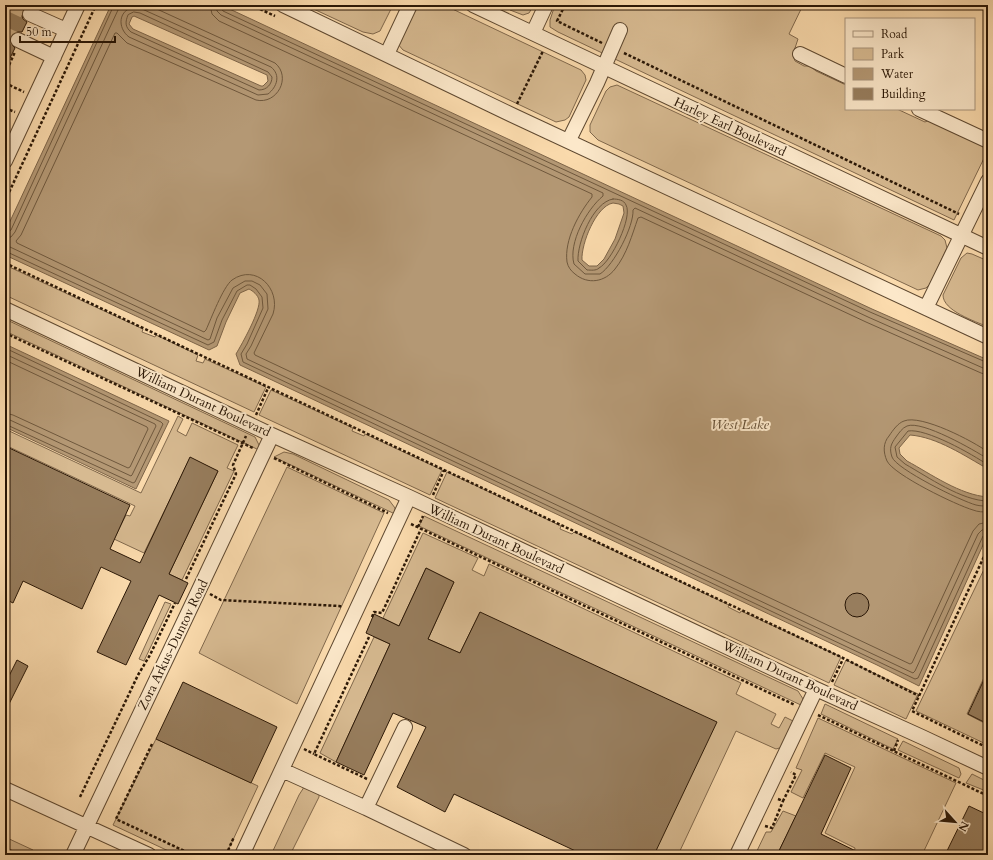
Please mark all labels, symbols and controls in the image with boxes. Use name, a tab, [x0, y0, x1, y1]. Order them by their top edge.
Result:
scale bar	[20, 18, 115, 44]
legend	[845, 18, 975, 110]
text: 50 m	[26, 24, 53, 40]
text: Road	[881, 26, 908, 42]
text: Park	[881, 46, 905, 62]
text: Water	[880, 66, 914, 82]
text: Building	[881, 86, 926, 102]
street label: Harley Earl Boulevard	[671, 93, 789, 161]
street label: William Durant Boulevard	[131, 362, 274, 441]
water label: West Lake	[711, 415, 770, 434]
street label: William Durant Boulevard	[424, 499, 567, 578]
street label: Zora Arkus-Duntov Road	[134, 577, 213, 713]
street label: William Durant Boulevard	[718, 636, 861, 715]
north arrow	[935, 802, 975, 842]
text: N	[954, 819, 972, 834]

